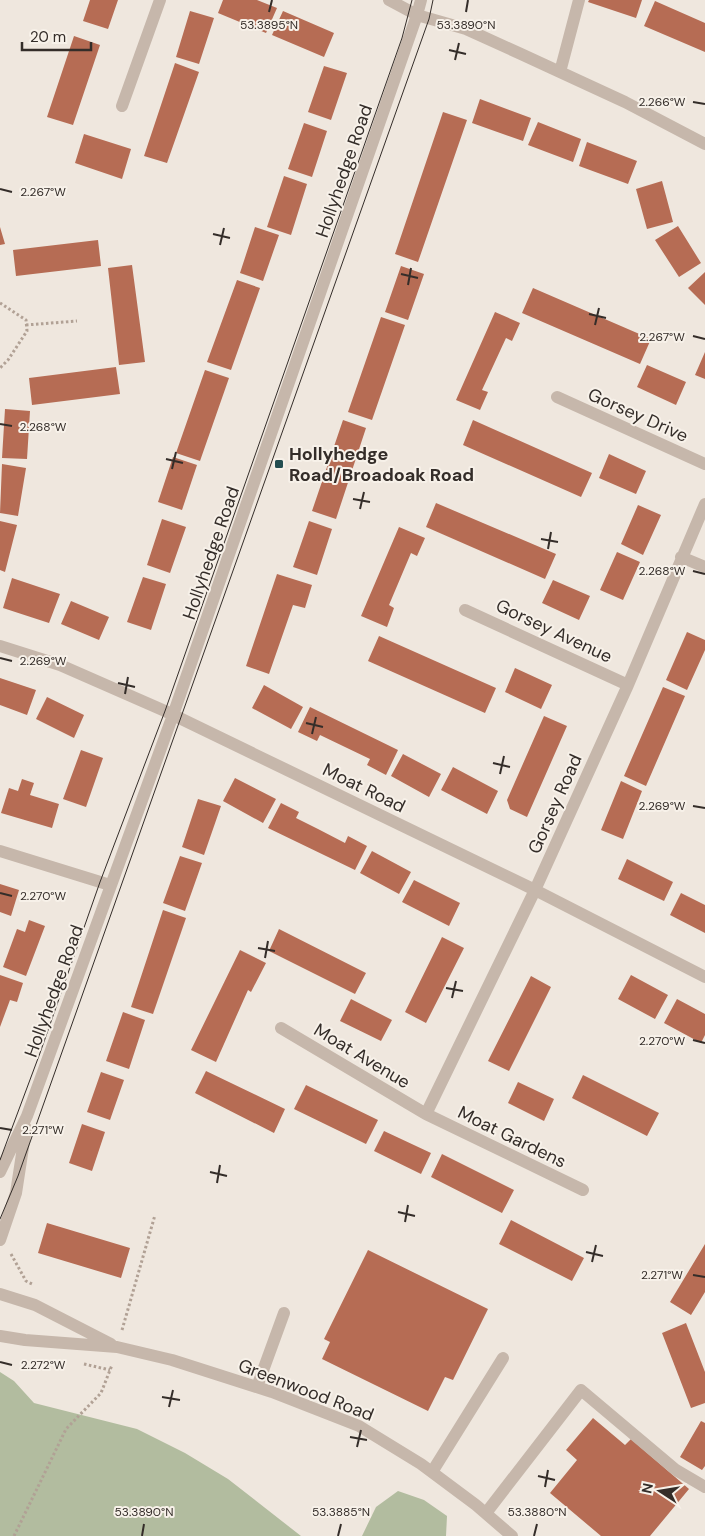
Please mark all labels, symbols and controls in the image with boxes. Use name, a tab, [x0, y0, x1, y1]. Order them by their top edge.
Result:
text: 53.3895°N	[240, 17, 298, 33]
text: 53.3890°N	[437, 17, 495, 33]
scale bar	[22, 20, 91, 52]
text: 20 m	[30, 27, 66, 47]
text: 2.266°W	[638, 94, 686, 110]
street label: Hollyhedge Road	[310, 101, 378, 241]
text: 2.267°W	[20, 184, 66, 200]
text: 2.267°W	[639, 329, 685, 345]
street label: Gorsey Drive	[584, 382, 692, 448]
text: 2.268°W	[20, 419, 67, 435]
place label: Hollyhedge Road/Broadoak Road	[289, 442, 474, 487]
marker: Hollyhedge Road/Broadoak Road	[273, 458, 285, 470]
street label: Hollyhedge Road	[177, 483, 245, 623]
text: 2.268°W	[639, 563, 686, 579]
street label: Gorsey Avenue	[492, 594, 616, 668]
text: 2.269°W	[20, 653, 67, 669]
street label: Gorsey Road	[522, 750, 588, 858]
street label: Moat Road	[319, 758, 409, 818]
text: 2.269°W	[639, 798, 686, 814]
text: 2.270°W	[20, 888, 66, 904]
street label: Hollyhedge Road	[19, 921, 89, 1061]
street label: Moat Avenue	[309, 1018, 415, 1094]
text: 2.270°W	[639, 1033, 685, 1049]
street label: Moat Gardens	[454, 1100, 570, 1174]
text: 2.271°W	[22, 1122, 64, 1138]
text: 2.271°W	[641, 1267, 683, 1283]
street label: Greenwood Road	[235, 1353, 377, 1427]
text: 2.272°W	[21, 1357, 66, 1373]
north arrow	[635, 1466, 685, 1516]
text: N	[637, 1481, 657, 1495]
text: 53.3890°N	[115, 1504, 173, 1520]
text: 53.3885°N	[312, 1504, 370, 1520]
text: 53.3880°N	[507, 1504, 567, 1520]

